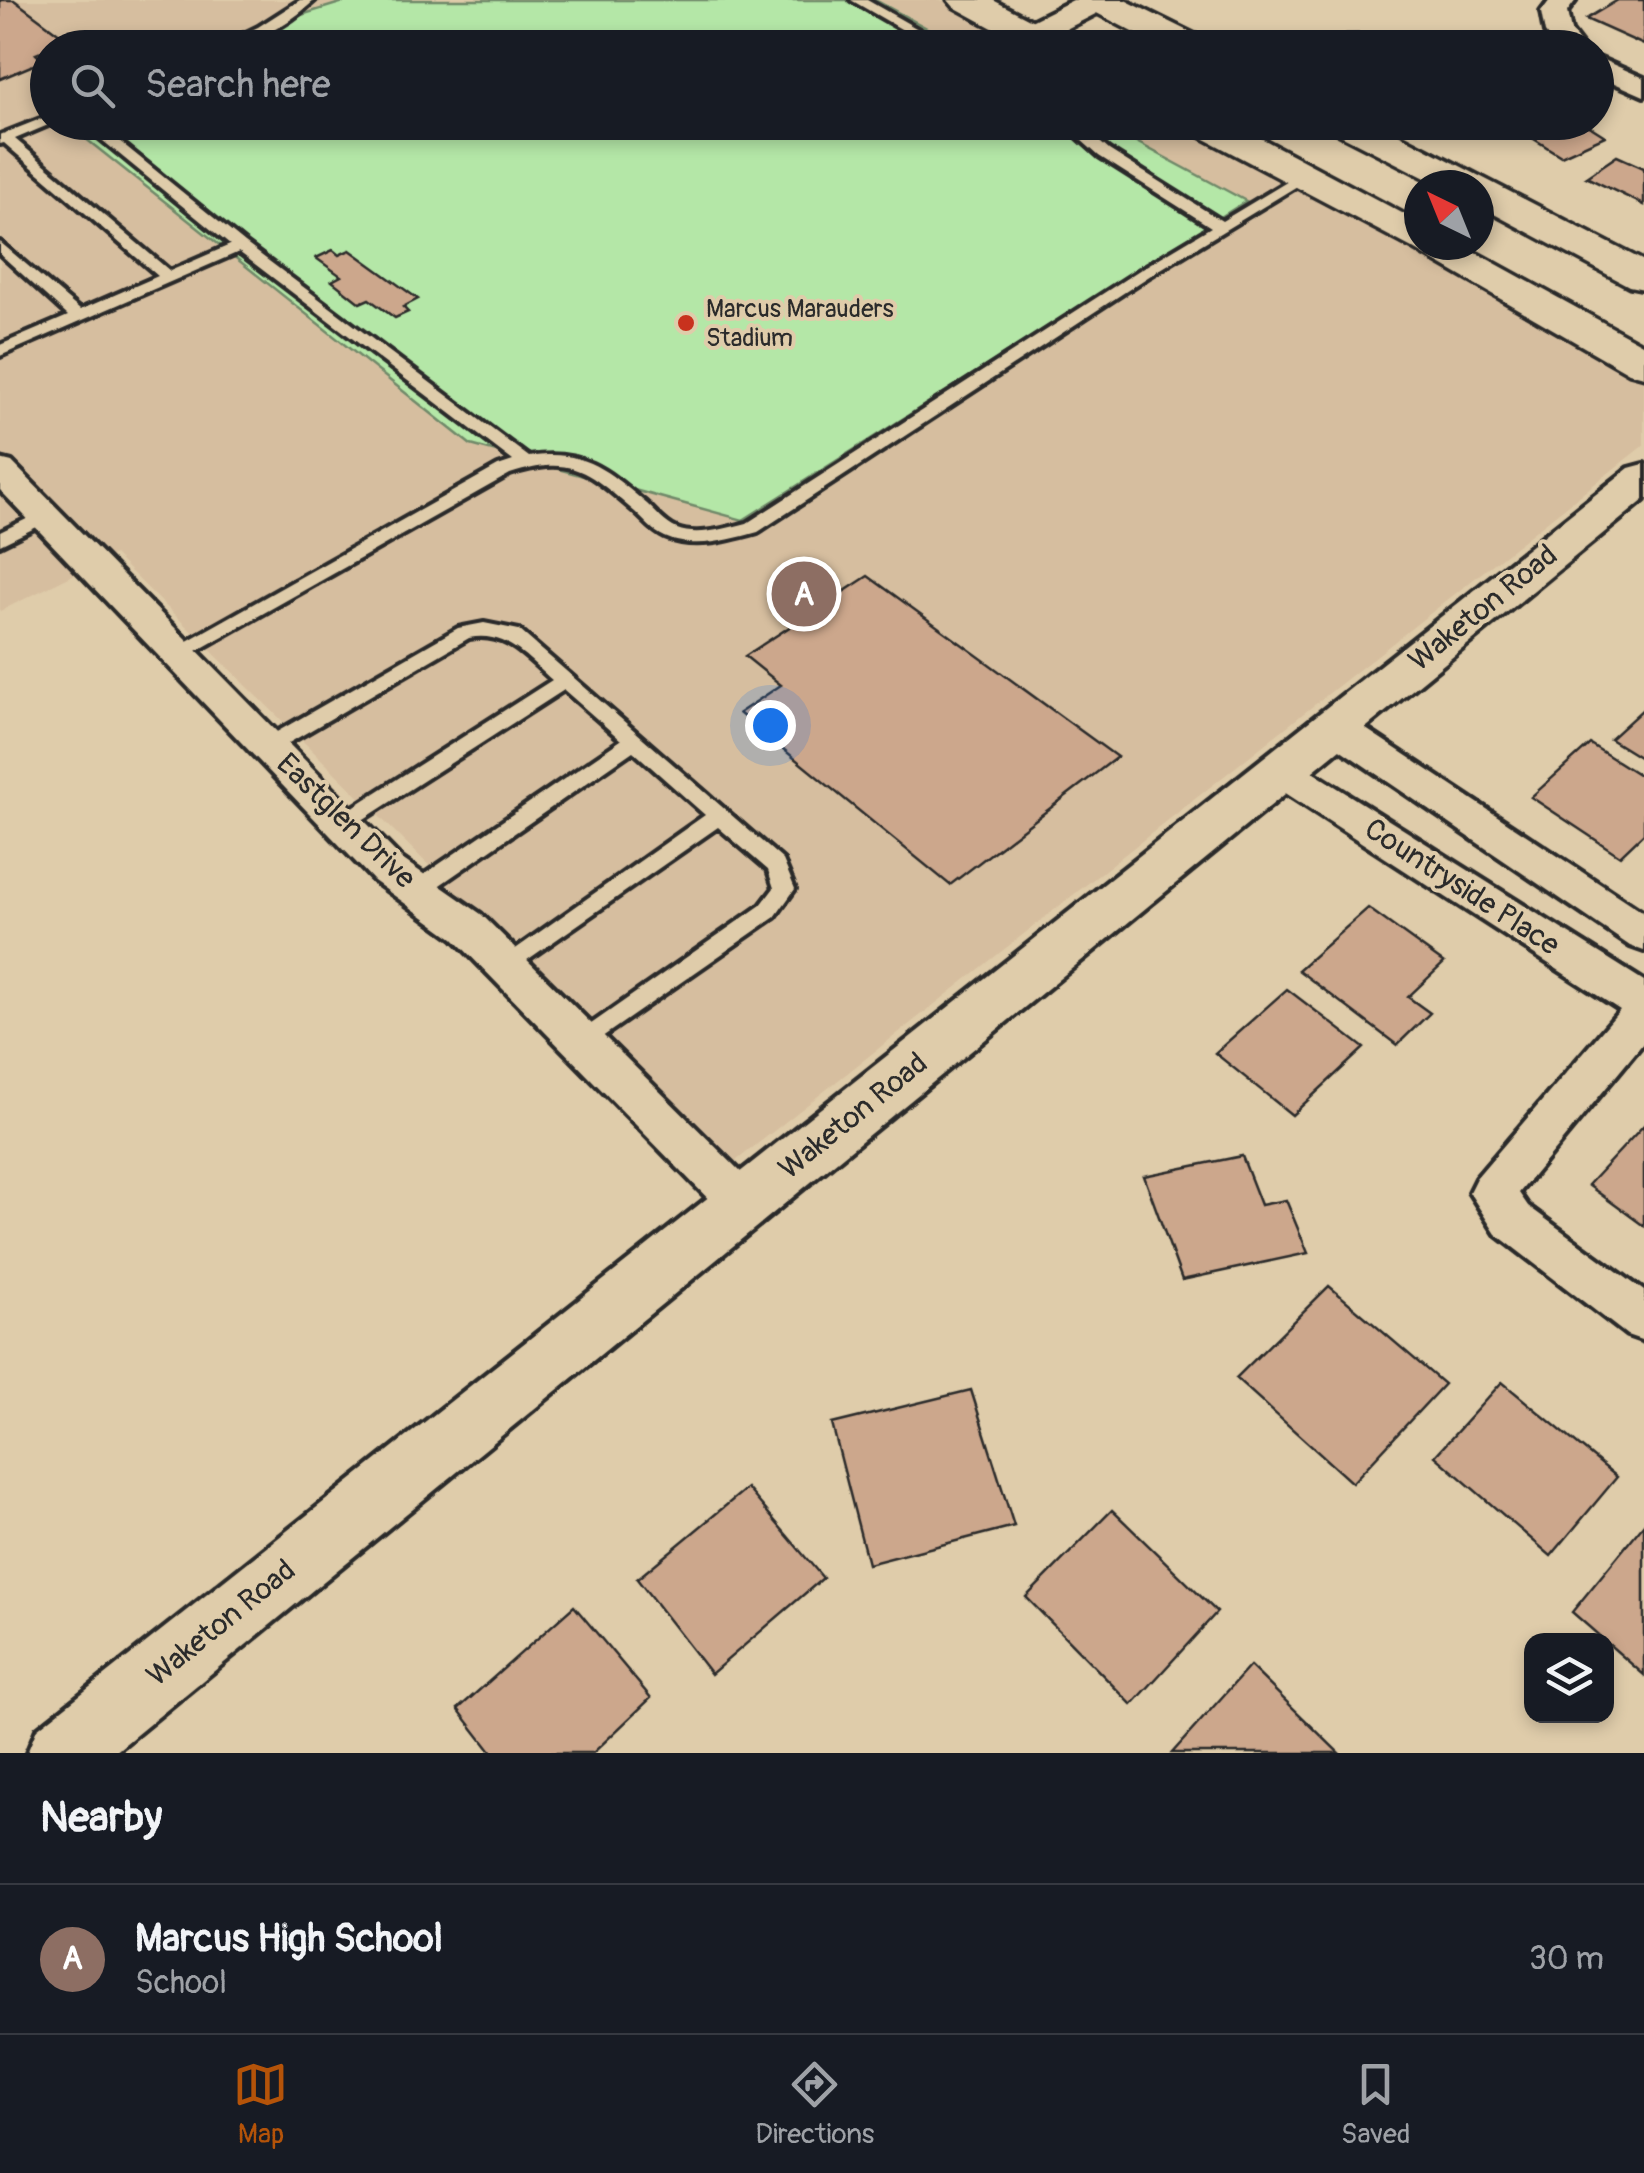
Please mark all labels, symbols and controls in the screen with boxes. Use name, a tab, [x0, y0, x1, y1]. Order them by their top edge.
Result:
search box	[30, 30, 1614, 140]
icon: search	[65, 58, 120, 113]
text: Search here	[145, 61, 331, 109]
north arrow	[1404, 170, 1494, 260]
place label: Marcus Marauders Stadium	[706, 294, 894, 354]
marker: Marcus Marauders Stadium	[675, 312, 697, 334]
street label: Waketon Road	[1401, 537, 1565, 679]
pin: A	[772, 556, 836, 632]
your location	[745, 700, 796, 751]
street label: Eastglen Drive	[269, 746, 423, 897]
street label: Countryside Place	[1358, 810, 1566, 964]
street label: Waketon Road	[771, 1045, 935, 1187]
street label: Waketon Road	[139, 1552, 303, 1694]
map controls	[1524, 1633, 1614, 1723]
button: layers	[1524, 1633, 1614, 1723]
text: Nearby	[40, 1792, 162, 1844]
text: Marcus High School	[135, 1915, 443, 1963]
text: A	[62, 1939, 83, 1979]
text: 30 m	[1529, 1939, 1604, 1979]
text: School	[135, 1963, 227, 2003]
tab: Map	[233, 2057, 288, 2152]
tab: Directions	[755, 2057, 874, 2152]
tab: Saved	[1341, 2057, 1411, 2152]

